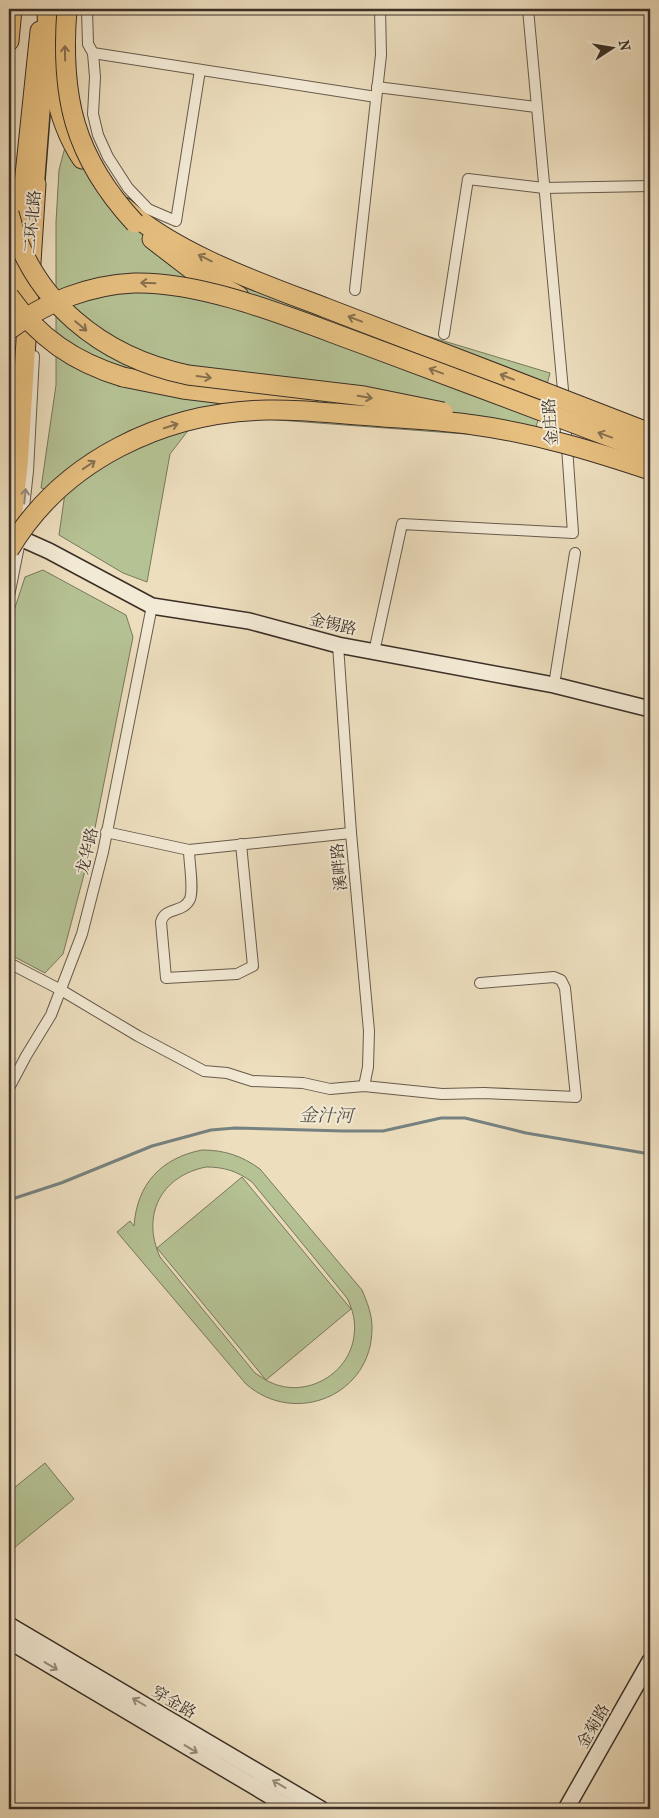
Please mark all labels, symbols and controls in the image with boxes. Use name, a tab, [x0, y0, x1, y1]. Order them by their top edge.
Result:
north arrow	[586, 22, 636, 72]
text: N	[615, 38, 634, 53]
one-way arrow	[60, 45, 70, 62]
street label: 二环北路	[20, 189, 44, 255]
one-way arrow	[198, 252, 213, 262]
one-way arrow	[140, 279, 156, 288]
one-way arrow	[348, 314, 363, 323]
one-way arrow	[74, 320, 87, 331]
one-way arrow	[429, 366, 444, 375]
one-way arrow	[500, 372, 515, 381]
one-way arrow	[196, 373, 212, 383]
one-way arrow	[357, 392, 373, 402]
street label: 金庄路	[539, 397, 561, 447]
one-way arrow	[162, 420, 178, 430]
one-way arrow	[597, 430, 613, 439]
one-way arrow	[82, 460, 96, 470]
one-way arrow	[20, 489, 30, 505]
street label: 金锡路	[307, 609, 359, 639]
street label: 龙华路	[72, 825, 102, 877]
street label: 溪畔路	[327, 842, 351, 892]
water label: 金汁河	[299, 1105, 356, 1127]
one-way arrow	[43, 1662, 57, 1672]
street label: 穿金路	[148, 1682, 200, 1722]
one-way arrow	[132, 1697, 147, 1707]
street label: 金菊路	[573, 1700, 613, 1752]
one-way arrow	[183, 1744, 197, 1754]
one-way arrow	[273, 1779, 287, 1789]

